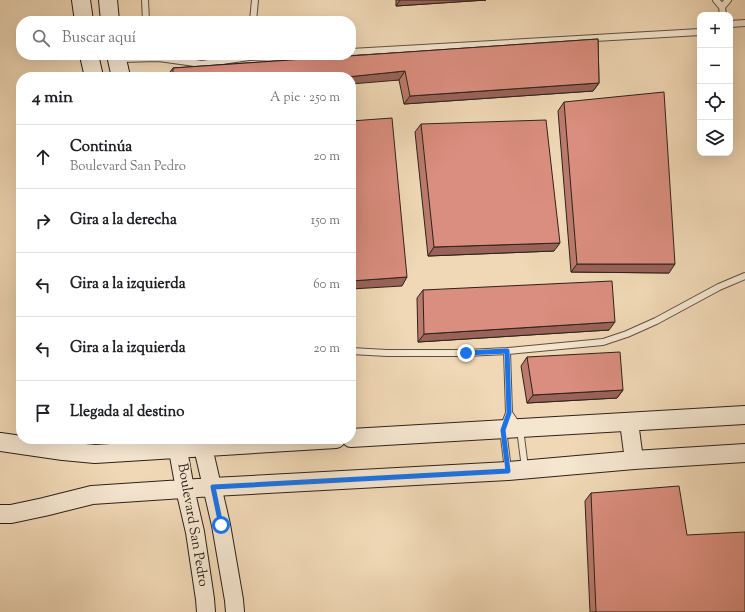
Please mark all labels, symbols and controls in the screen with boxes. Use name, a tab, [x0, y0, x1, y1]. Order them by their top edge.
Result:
map controls	[697, 12, 733, 156]
button: +	[697, 12, 733, 48]
search box	[16, 16, 356, 60]
icon: search	[30, 27, 52, 49]
text: Buscar aquí	[62, 28, 136, 49]
button: −	[697, 48, 733, 84]
button: locate	[697, 84, 733, 120]
text: 4 min	[32, 86, 73, 110]
text: A pie · 250 m	[270, 89, 340, 107]
button: layers	[697, 120, 733, 156]
text: Continúa	[70, 137, 132, 158]
icon: ahead	[32, 146, 54, 168]
text: 20 m	[314, 148, 340, 166]
text: Boulevard San Pedro	[70, 158, 186, 176]
icon: right	[32, 210, 54, 232]
text: Gira a la derecha	[70, 210, 177, 231]
text: 150 m	[311, 212, 340, 230]
icon: left	[32, 274, 54, 296]
text: Gira a la izquierda	[70, 274, 186, 295]
text: 60 m	[313, 276, 340, 294]
icon: left	[32, 338, 54, 360]
text: Gira a la izquierda	[70, 338, 186, 359]
text: 20 m	[314, 340, 340, 358]
route end	[457, 344, 475, 362]
icon: arrive	[32, 402, 54, 424]
text: Llegada al destino	[70, 402, 185, 423]
street label: Boulevard San Pedro	[171, 462, 213, 589]
route start	[212, 516, 230, 534]

